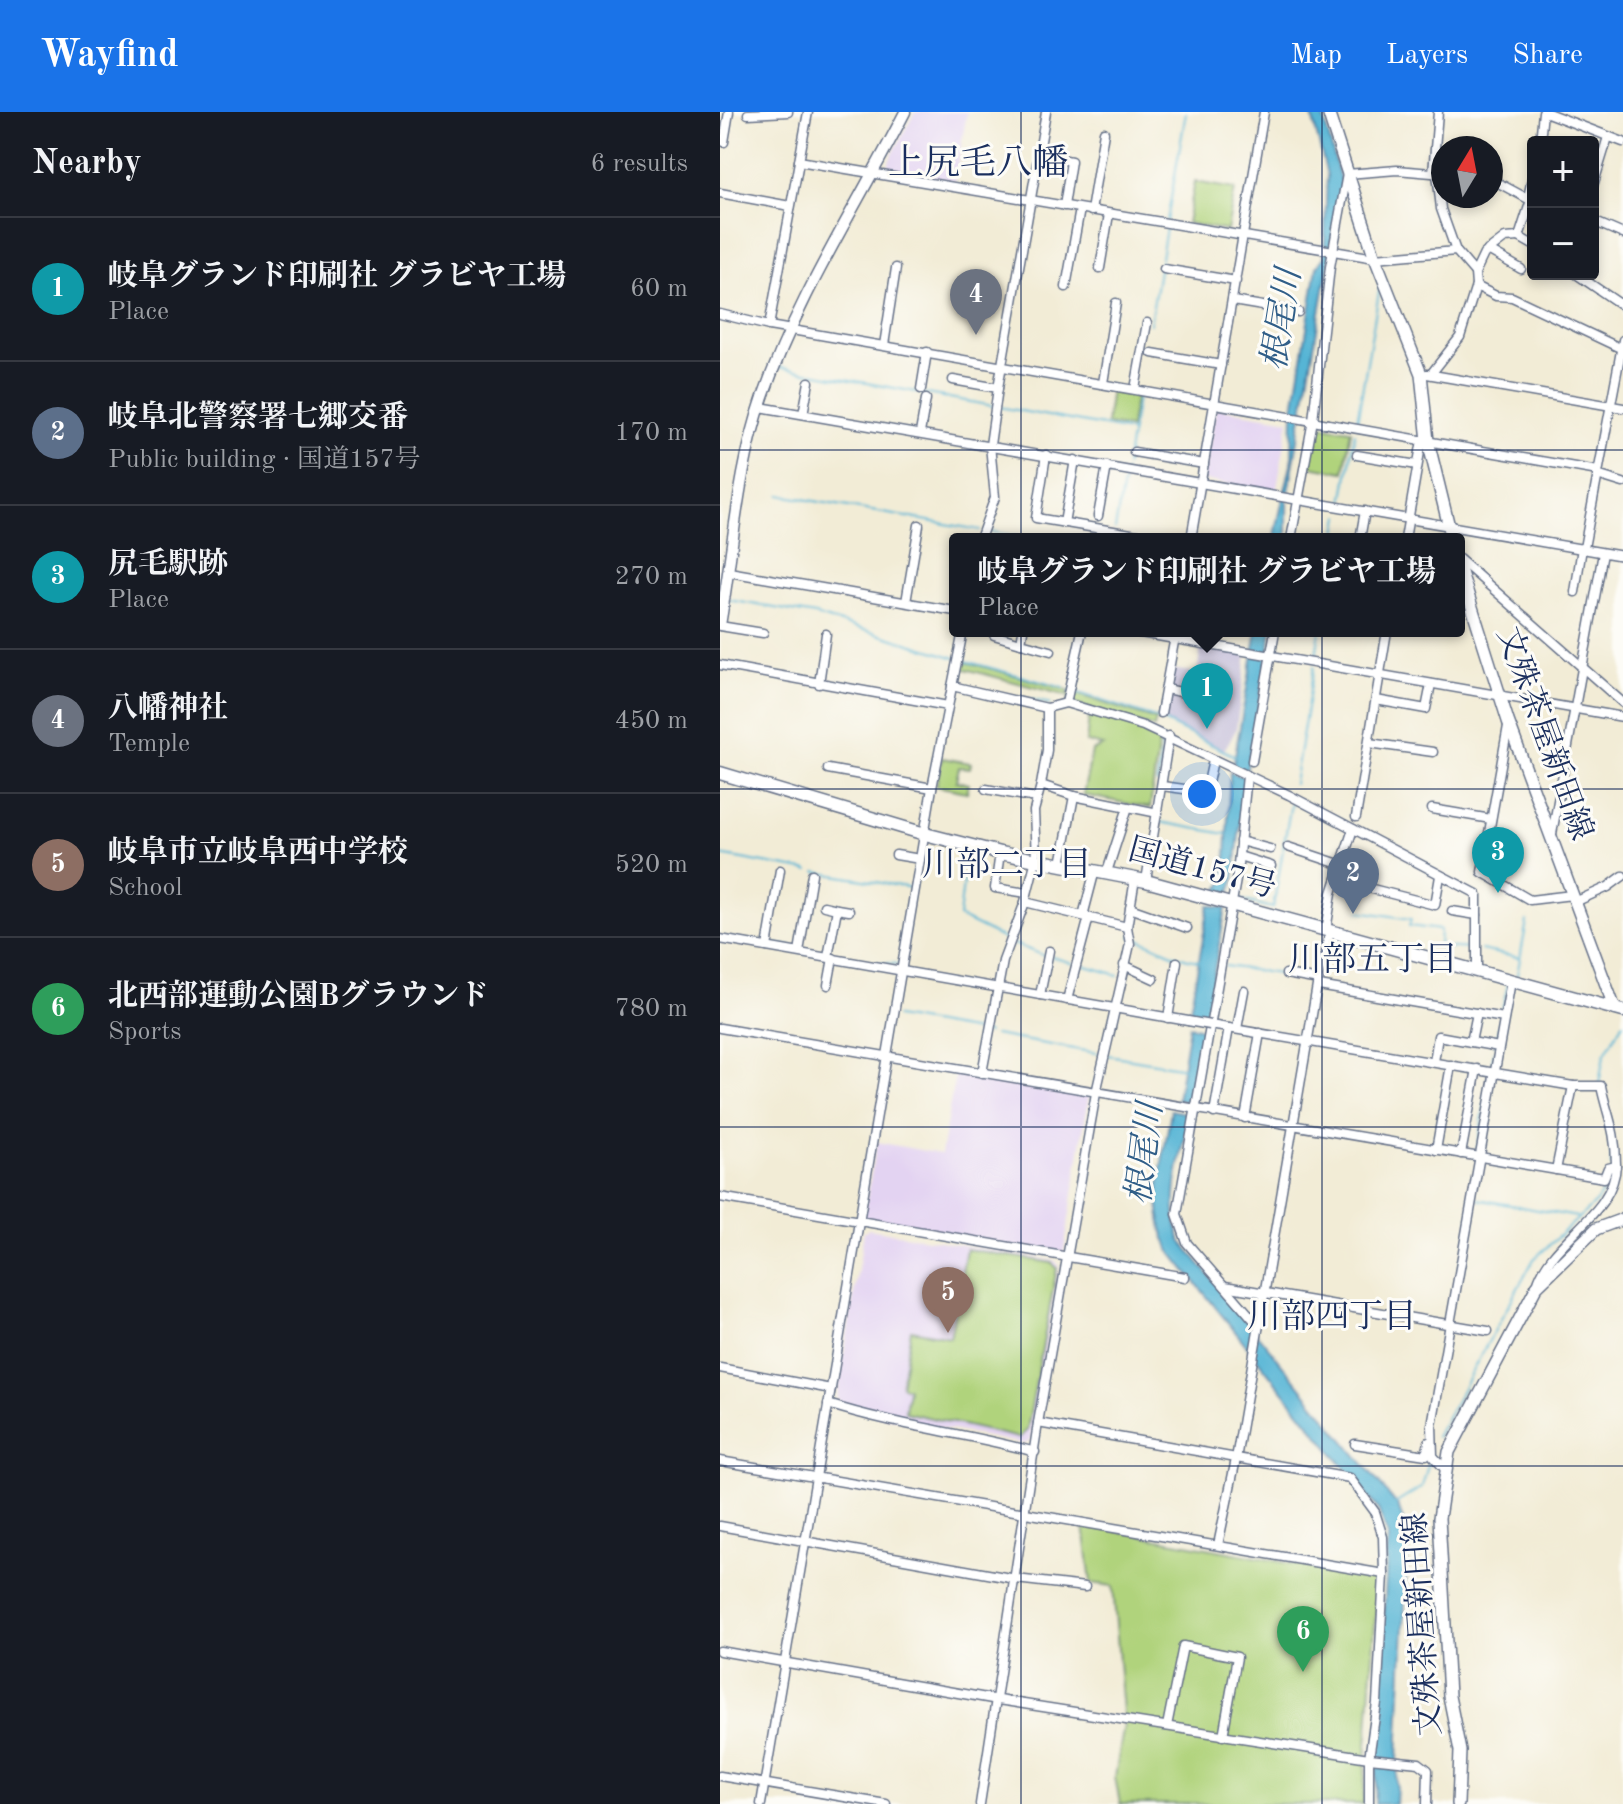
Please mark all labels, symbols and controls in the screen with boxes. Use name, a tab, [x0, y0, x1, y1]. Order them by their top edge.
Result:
text: Wayfind	[40, 37, 178, 75]
text: Map	[1290, 42, 1342, 70]
text: Layers	[1386, 42, 1468, 70]
text: Share	[1512, 42, 1583, 70]
north arrow	[1431, 136, 1503, 208]
map controls	[1527, 136, 1599, 280]
button: +	[1527, 136, 1599, 208]
district label: 上尻毛八幡	[888, 143, 1068, 183]
text: Nearby	[32, 147, 142, 181]
text: 6 results	[590, 151, 688, 177]
button: −	[1527, 208, 1599, 280]
text: 岐阜グランド印刷社 グラビヤ工場	[108, 262, 566, 292]
water label: 根尾川	[1255, 263, 1308, 373]
pin: 4	[950, 269, 1002, 335]
text: 1	[50, 276, 66, 302]
text: 60 m	[630, 276, 688, 302]
text: Place	[108, 299, 169, 325]
text: 岐阜北警察署七郷交番	[108, 403, 408, 433]
text: 2	[50, 420, 66, 446]
text: 170 m	[615, 420, 688, 446]
text: Public building · 国道157号	[108, 447, 421, 473]
popup	[949, 533, 1465, 637]
text: 尻毛駅跡	[108, 550, 228, 580]
text: 岐阜グランド印刷社 グラビヤ工場	[978, 558, 1436, 588]
text: 3	[50, 564, 66, 590]
text: 270 m	[615, 564, 688, 590]
text: Place	[108, 587, 169, 613]
text: Place	[978, 595, 1039, 621]
street label: 文殊茶屋新田線	[1490, 622, 1599, 845]
pin: 1	[1181, 663, 1233, 729]
text: 八幡神社	[108, 694, 228, 724]
text: 4	[50, 708, 66, 734]
text: 450 m	[615, 708, 688, 734]
text: Temple	[108, 731, 190, 757]
your location	[1182, 774, 1222, 814]
pin: 3	[1472, 827, 1524, 893]
street label: 国道157号	[1125, 832, 1280, 905]
text: 岐阜市立岐阜西中学校	[108, 838, 408, 868]
district label: 川部二丁目	[922, 846, 1092, 883]
pin: 2	[1327, 848, 1379, 914]
text: 5	[50, 852, 66, 878]
text: 520 m	[615, 852, 688, 878]
text: School	[108, 875, 182, 901]
district label: 川部五丁目	[1288, 941, 1458, 978]
text: 北西部運動公園Bグラウンド	[108, 982, 489, 1012]
text: 6	[50, 996, 66, 1022]
text: 780 m	[615, 996, 688, 1022]
text: Sports	[108, 1019, 182, 1045]
water label: 根尾川	[1120, 1097, 1170, 1207]
pin: 5	[922, 1267, 974, 1333]
district label: 川部四丁目	[1247, 1298, 1417, 1335]
street label: 文殊茶屋新田線	[1397, 1511, 1448, 1737]
pin: 6	[1277, 1606, 1329, 1672]

